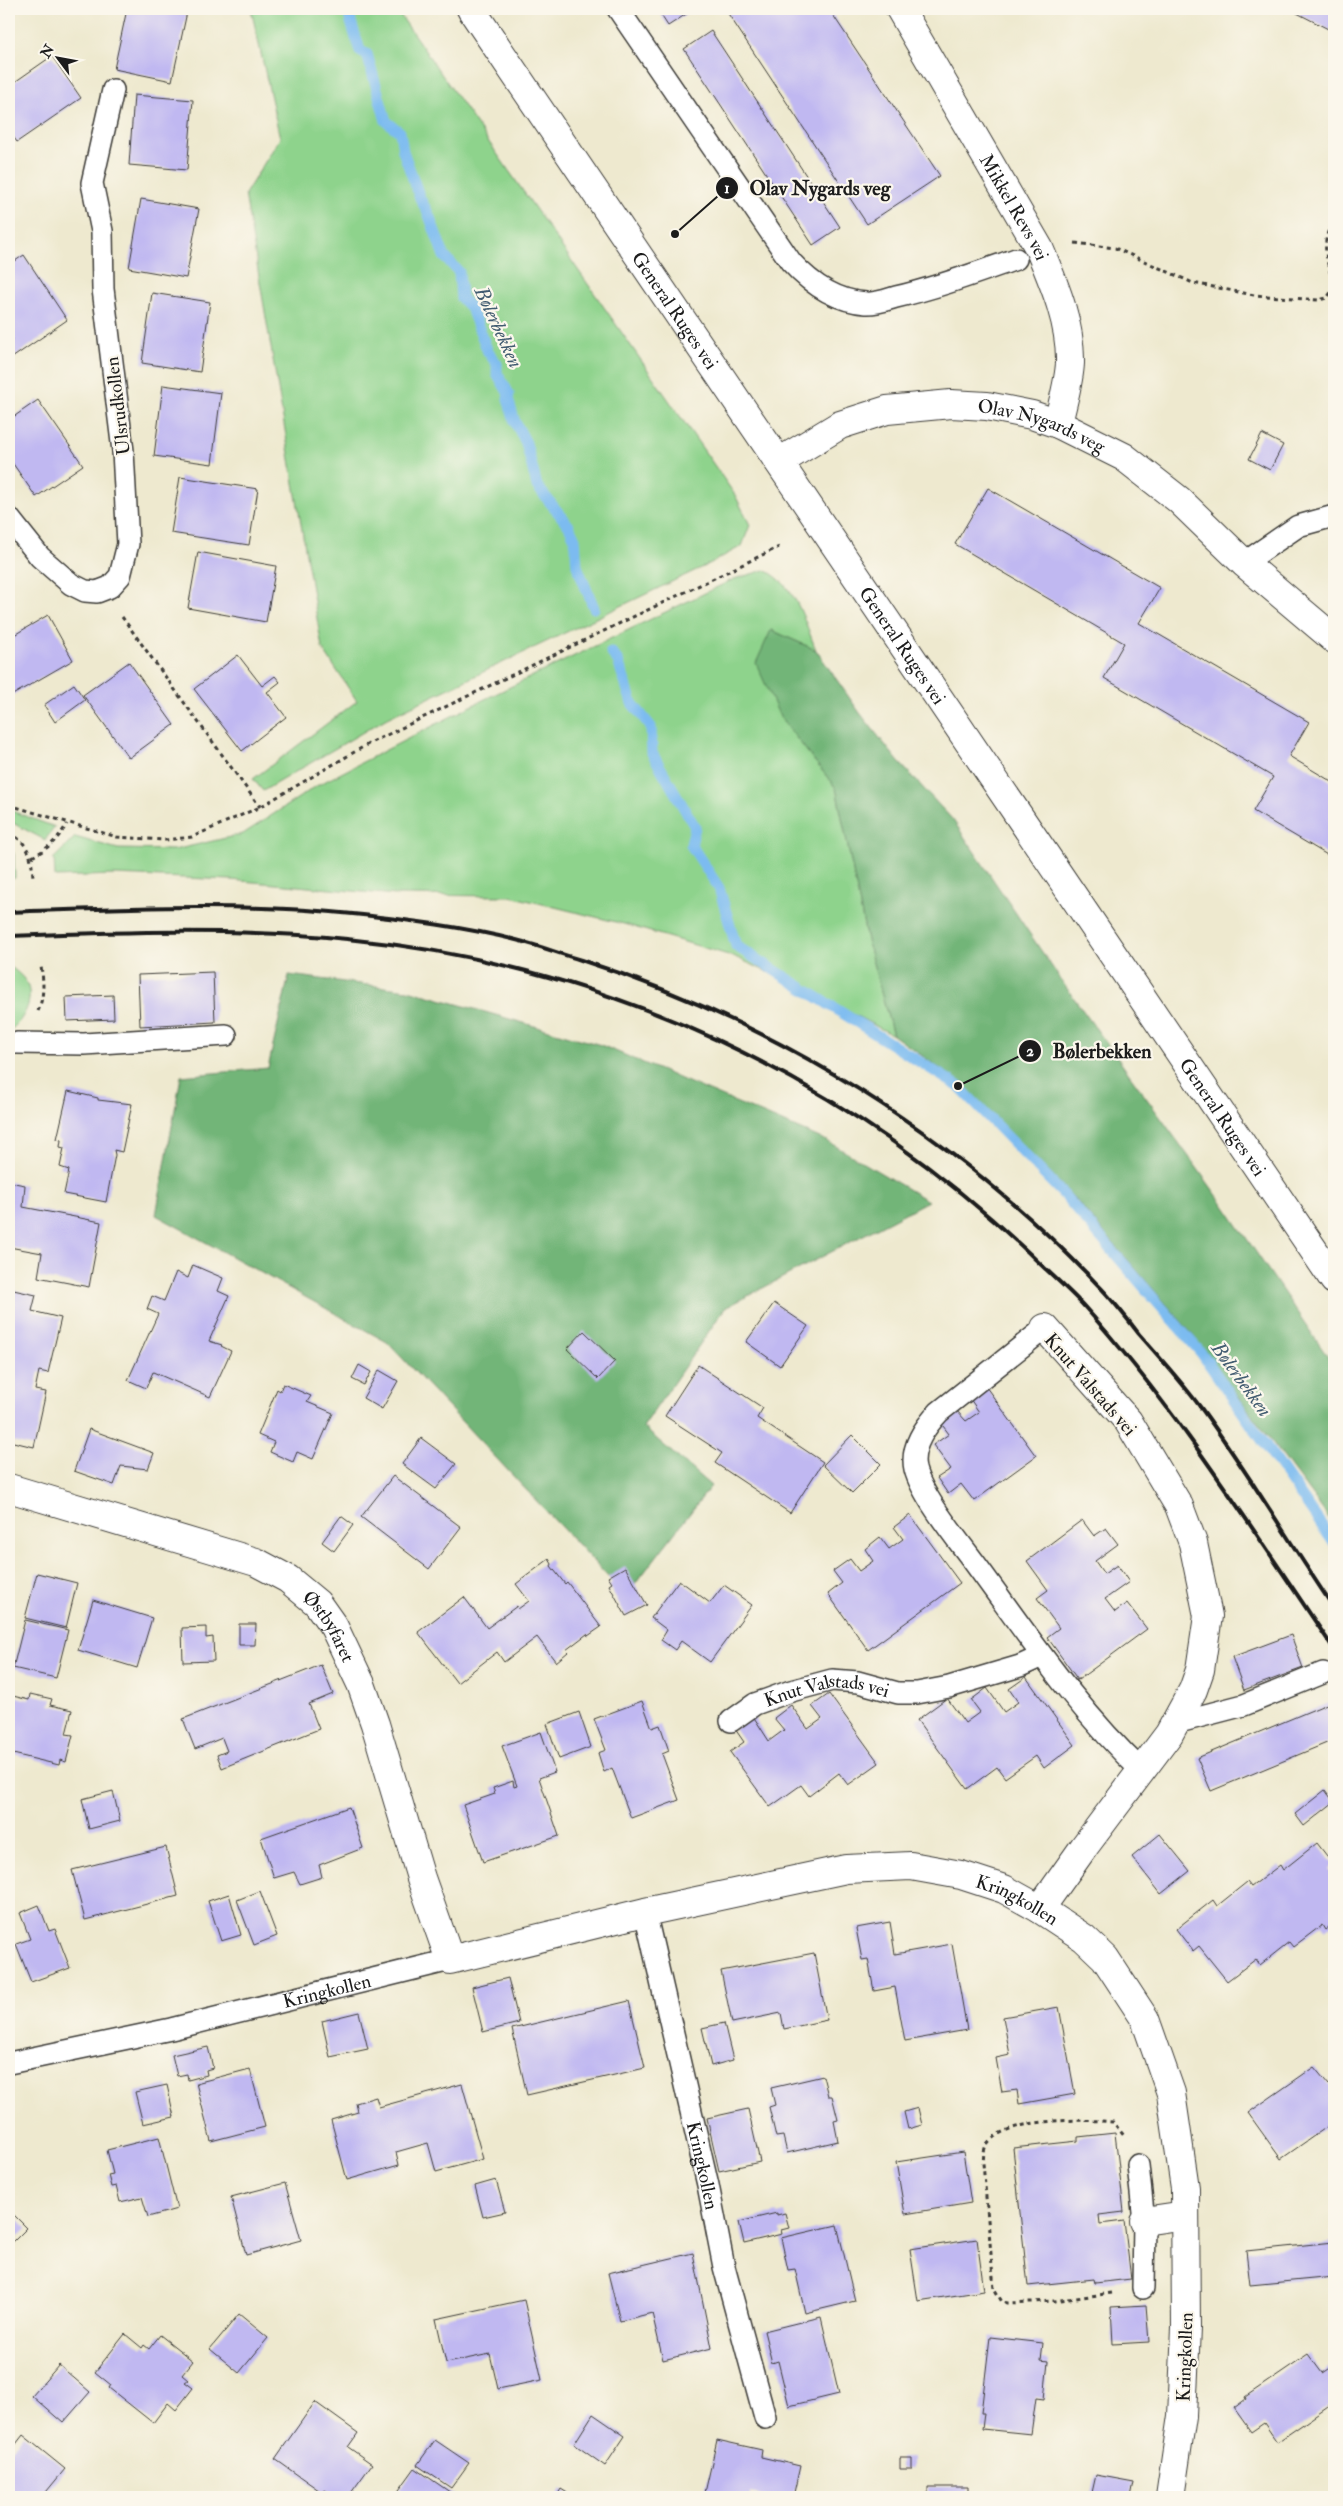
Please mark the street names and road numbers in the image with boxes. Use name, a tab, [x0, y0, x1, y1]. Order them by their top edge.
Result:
street label: Mikkel Revs vei	[974, 150, 1054, 264]
street label: General Ruges vei	[626, 247, 723, 374]
street label: Ulsrudkollen	[100, 355, 136, 456]
street label: Olav Nygards veg	[977, 395, 1110, 459]
street label: General Ruges vei	[854, 582, 951, 709]
street label: General Ruges vei	[1174, 1054, 1271, 1181]
street label: Knut Valstads vei	[1039, 1328, 1142, 1441]
street label: Østbyfaret	[298, 1585, 360, 1666]
street label: Knut Valstads vei	[761, 1669, 892, 1713]
street label: Kringkollen	[973, 1870, 1063, 1931]
street label: Kringkollen	[281, 1969, 374, 2014]
street label: Kringkollen	[681, 2119, 724, 2212]
street label: Kringkollen	[1171, 2312, 1199, 2402]

